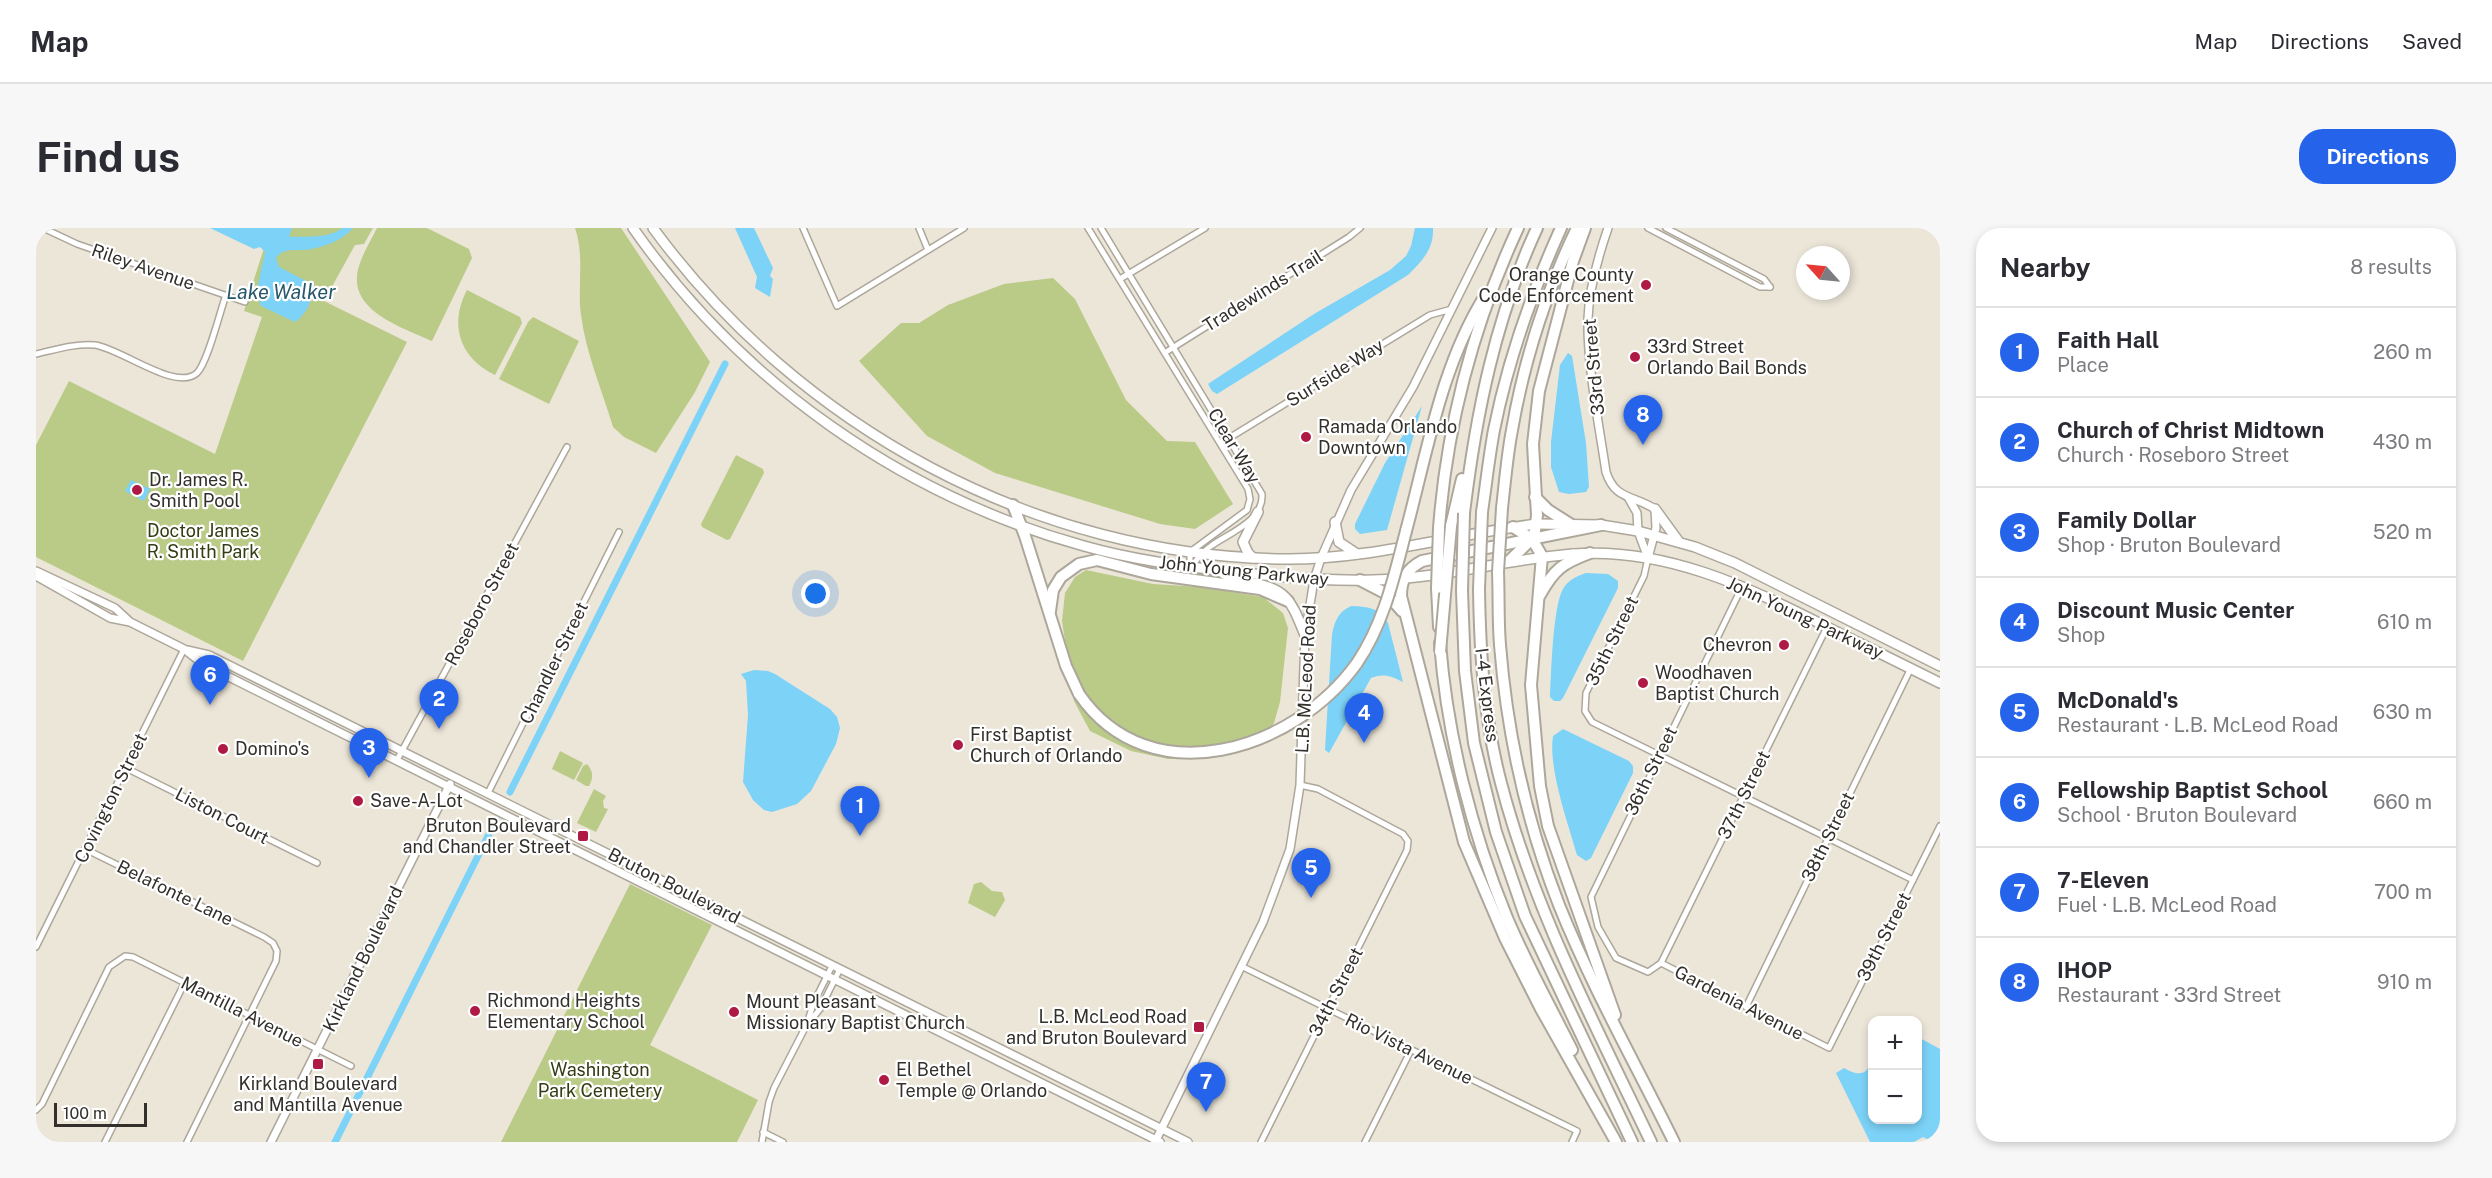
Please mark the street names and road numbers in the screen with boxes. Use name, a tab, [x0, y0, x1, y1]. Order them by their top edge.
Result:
street label: Riley Avenue	[89, 239, 197, 294]
street label: Tradewinds Trail	[1199, 245, 1327, 336]
street label: 33rd Street	[1579, 318, 1608, 416]
street label: Surfside Way	[1282, 334, 1388, 411]
street label: Clear Way	[1204, 404, 1265, 488]
street label: Roseboro Street	[440, 539, 523, 669]
street label: John Young Parkway	[1158, 551, 1330, 590]
street label: John Young Parkway	[1723, 572, 1887, 663]
street label: 35th Street	[1581, 592, 1642, 689]
street label: Chandler Street	[515, 598, 592, 727]
street label: L.B. McLeod Road	[1291, 604, 1320, 754]
street label: I-4 Express	[1471, 647, 1504, 743]
street label: 36th Street	[1620, 723, 1681, 819]
street label: Covington Street	[70, 729, 151, 866]
street label: 37th Street	[1713, 747, 1774, 843]
street label: Liston Court	[172, 783, 273, 848]
street label: 38th Street	[1797, 788, 1858, 885]
street label: Bruton Boulevard	[605, 843, 744, 928]
street label: Belafonte Lane	[114, 855, 237, 930]
street label: Kirkland Boulevard	[318, 883, 407, 1035]
street label: 39th Street	[1852, 889, 1915, 985]
street label: 34th Street	[1304, 944, 1367, 1040]
street label: Gardenia Avenue	[1671, 961, 1807, 1044]
street label: Mantilla Avenue	[178, 972, 307, 1051]
street label: Rio Vista Avenue	[1342, 1009, 1476, 1088]

